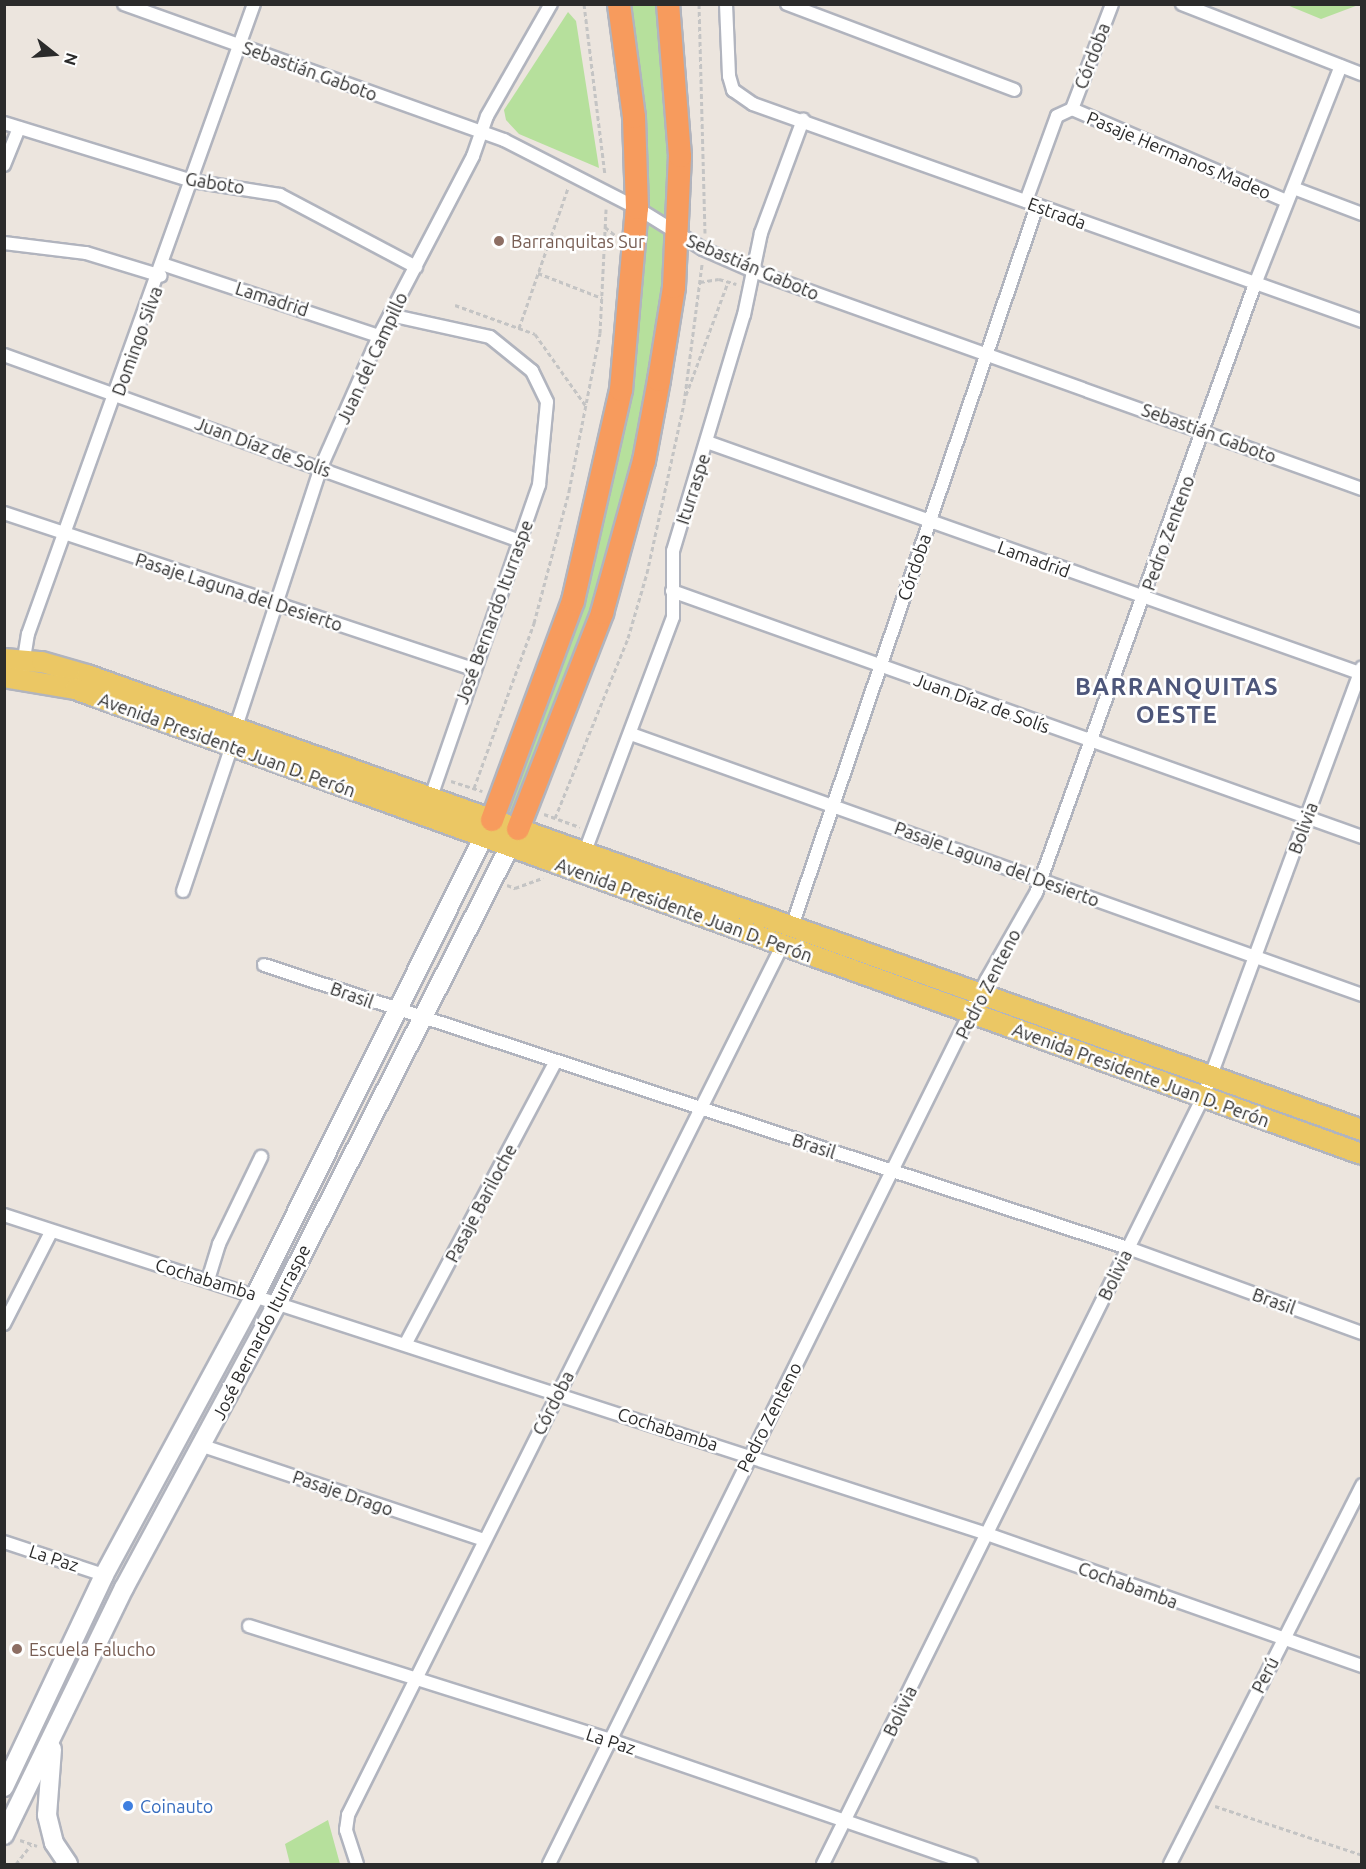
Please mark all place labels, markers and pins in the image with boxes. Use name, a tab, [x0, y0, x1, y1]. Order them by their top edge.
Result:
place label: Barranquitas Sur	[511, 230, 645, 252]
marker: Barranquitas Sur	[492, 234, 506, 248]
place label: Escuela Falucho	[29, 1638, 156, 1660]
marker: Escuela Falucho	[10, 1642, 24, 1656]
place label: Coinauto	[140, 1795, 213, 1817]
marker: Coinauto	[121, 1799, 135, 1813]

